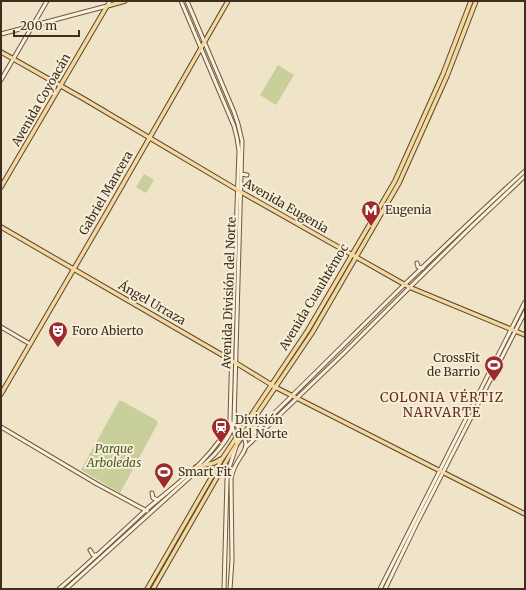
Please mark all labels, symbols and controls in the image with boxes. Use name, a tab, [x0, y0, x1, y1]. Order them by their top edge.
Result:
scale bar	[14, 12, 79, 38]
text: 200 m	[20, 18, 57, 33]
street label: Avenida Coyoacán	[7, 51, 73, 150]
street label: Gabriel Mancera	[75, 148, 136, 237]
street label: Avenida Eugenia	[240, 175, 332, 236]
metro station icon: Eugenia	[360, 199, 382, 227]
place label: Eugenia	[385, 202, 432, 217]
street label: Avenida División del Norte	[218, 217, 239, 370]
street label: Avenida Cuauhtémoc	[275, 241, 351, 354]
street label: Ángel Urraza	[115, 277, 189, 328]
theatre icon: Foro Abierto	[47, 320, 69, 348]
place label: Foro Abierto	[72, 323, 143, 338]
place label: CrossFit de Barrio	[427, 350, 480, 379]
sports icon: CrossFit de Barrio	[483, 354, 505, 382]
district label: COLONIA VÉRTIZ NARVARTE	[380, 388, 504, 421]
place label: División del Norte	[235, 412, 287, 441]
station icon: División del Norte	[210, 416, 232, 444]
park label: Parque Arboledas	[86, 441, 141, 470]
sports icon: Smart Fit	[153, 461, 175, 489]
place label: Smart Fit	[178, 464, 232, 479]

